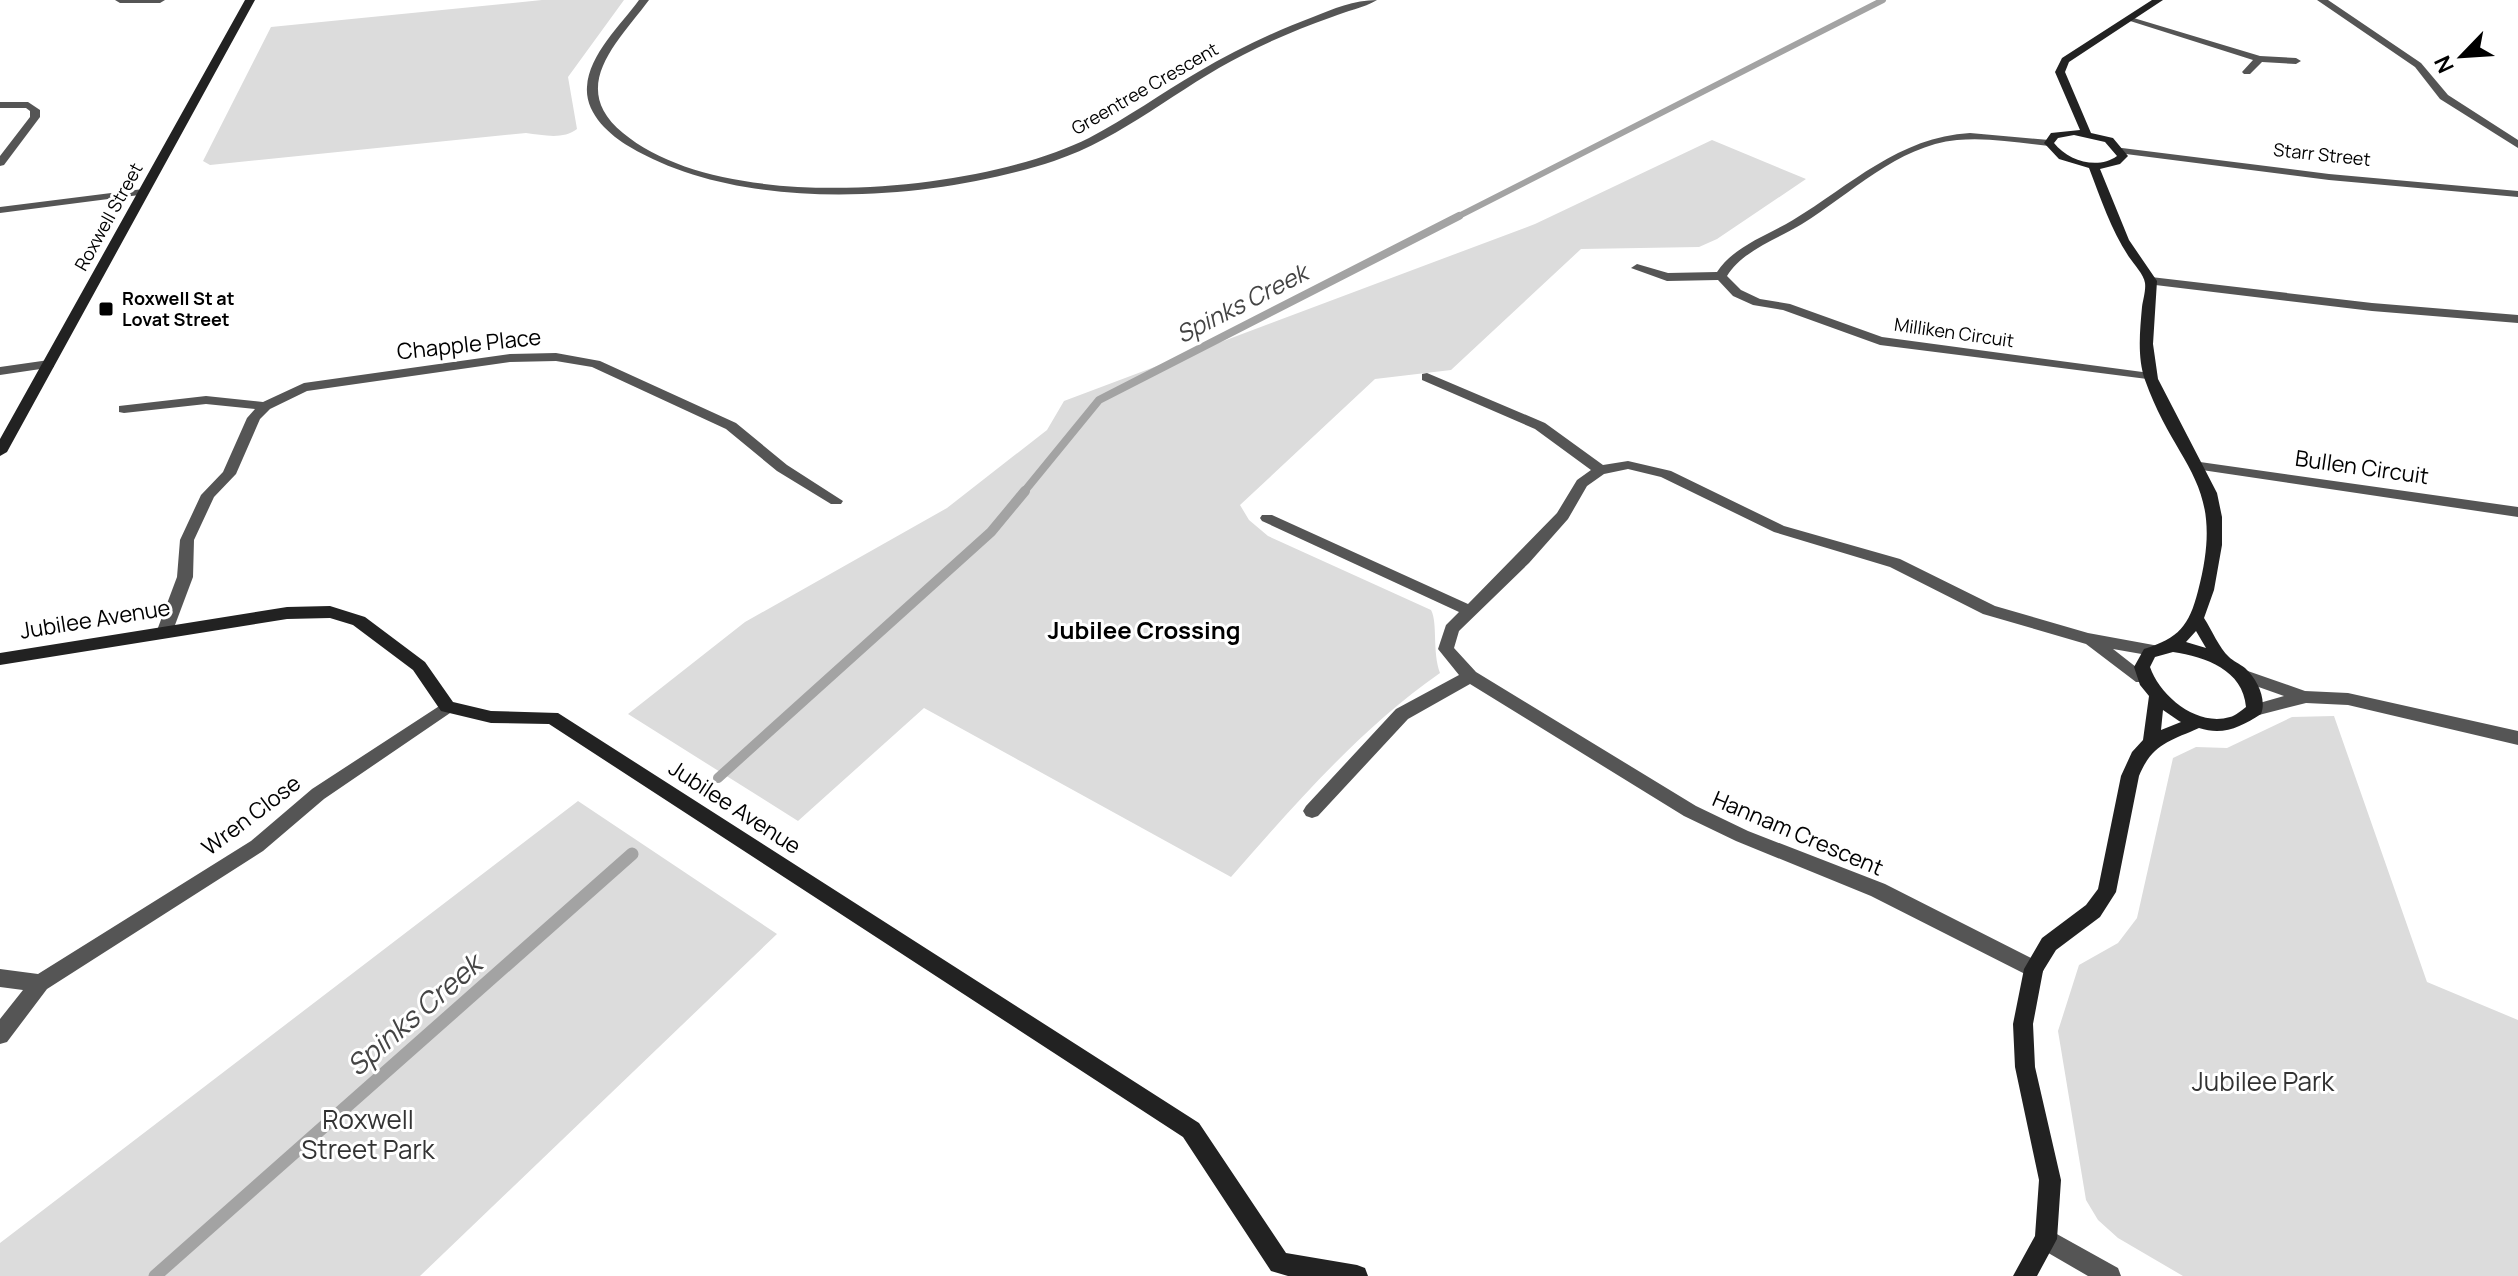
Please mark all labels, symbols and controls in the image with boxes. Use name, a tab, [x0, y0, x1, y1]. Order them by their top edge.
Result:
north arrow	[2422, 16, 2502, 96]
street label: Greentree Crescent	[1067, 36, 1222, 140]
text: N	[2427, 51, 2461, 78]
street label: Starr Street	[2272, 137, 2372, 171]
street label: Roxwell Street	[69, 158, 148, 275]
water label: Spinks Creek	[1170, 254, 1315, 350]
place label: Roxwell St at Lovat Street	[122, 286, 235, 331]
marker: Roxwell St at Lovat Street	[97, 300, 115, 318]
street label: Milliken Circuit	[1893, 312, 2016, 352]
street label: Chapple Place	[395, 321, 543, 366]
street label: Bullen Circuit	[2293, 443, 2431, 491]
street label: Jubilee Avenue	[18, 592, 173, 646]
district label: Jubilee Crossing	[1047, 613, 1241, 646]
street label: Jubilee Avenue	[663, 753, 807, 861]
street label: Wren Close	[195, 768, 307, 862]
street label: Hannam Crescent	[1708, 783, 1888, 883]
water label: Spinks Creek	[338, 942, 492, 1083]
park label: Jubilee Park	[2192, 1063, 2335, 1099]
park label: Roxwell Street Park	[301, 1101, 436, 1167]

